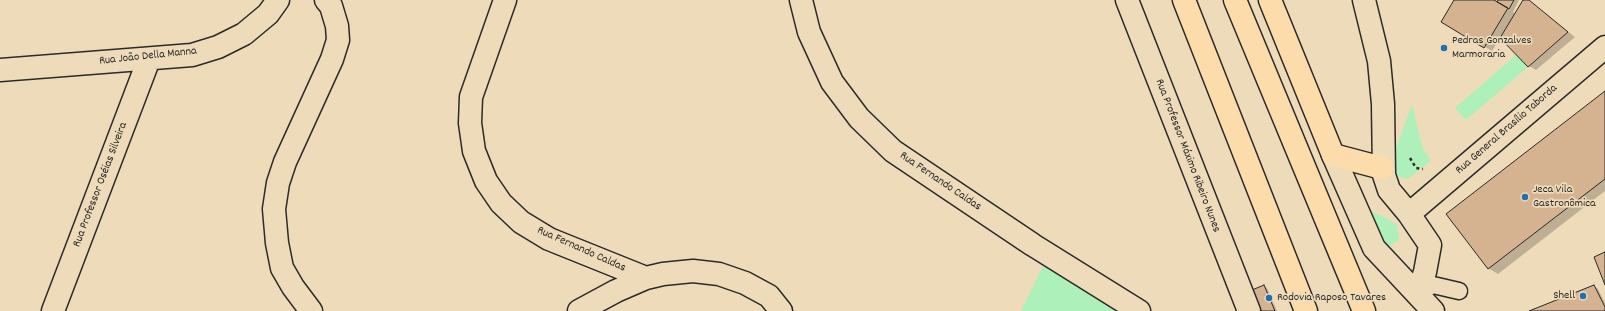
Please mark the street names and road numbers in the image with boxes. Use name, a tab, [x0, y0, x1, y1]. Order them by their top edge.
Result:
street label: Rua João Della Manna	[98, 45, 198, 69]
street label: Rua Professor Máximo Ribeiro Nunes	[1151, 77, 1223, 235]
street label: Rua General Brasílio Taborda	[1453, 82, 1561, 178]
street label: Rua Professor Oséias Silveira	[71, 121, 131, 249]
street label: Rua Fernando Caldas	[896, 149, 984, 215]
street label: Rua Fernando Caldas	[534, 224, 628, 276]

